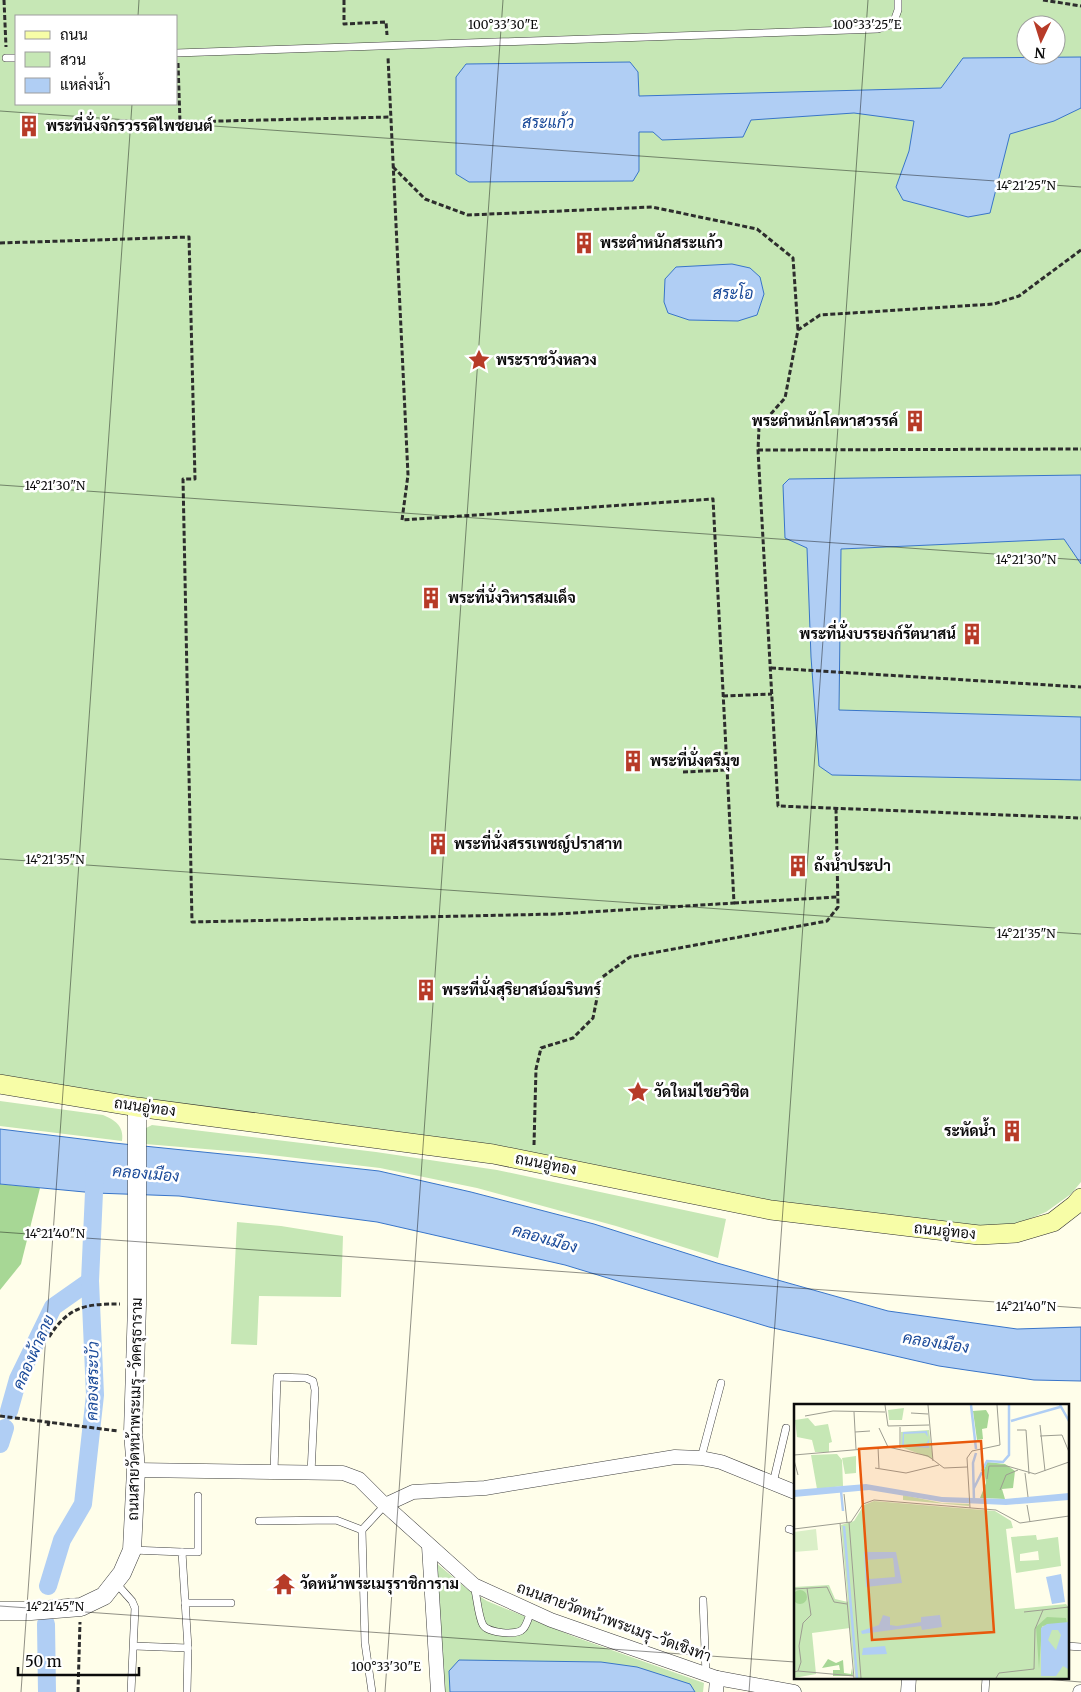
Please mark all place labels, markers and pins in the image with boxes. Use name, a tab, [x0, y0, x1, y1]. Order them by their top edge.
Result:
place label: พระที่นั่งจักรวรรดิไพชยนต์	[46, 111, 214, 135]
building icon: พระที่นั่งจักรวรรดิไพชยนต์	[16, 113, 42, 139]
building icon: พระตำหนักสระแก้ว	[571, 230, 597, 256]
place label: พระตำหนักสระแก้ว	[600, 233, 723, 252]
place icon: พระราชวังหลวง	[466, 347, 492, 373]
place label: พระราชวังหลวง	[496, 350, 597, 369]
building icon: พระตำหนักโคหาสวรรค์	[902, 408, 928, 434]
place label: พระตำหนักโคหาสวรรค์	[752, 410, 899, 430]
place label: พระที่นั่งวิหารสมเด็จ	[448, 583, 576, 607]
building icon: พระที่นั่งวิหารสมเด็จ	[418, 585, 444, 611]
place label: พระที่นั่งบรรยงก์รัตนาสน์	[799, 619, 957, 643]
building icon: พระที่นั่งบรรยงก์รัตนาสน์	[959, 621, 985, 647]
place label: พระที่นั่งตรีมุข	[650, 746, 740, 772]
building icon: พระที่นั่งตรีมุข	[620, 748, 646, 774]
place label: พระที่นั่งสรรเพชญ์ปราสาท	[454, 829, 622, 853]
building icon: พระที่นั่งสรรเพชญ์ปราสาท	[425, 831, 451, 857]
place label: ถังน้ำประปา	[814, 852, 891, 875]
building icon: ถังน้ำประปา	[785, 853, 811, 879]
place label: พระที่นั่งสุริยาสน์อมรินทร์	[442, 975, 602, 1001]
building icon: พระที่นั่งสุริยาสน์อมรินทร์	[413, 977, 439, 1003]
place icon: วัดใหม่ไชยวิชิต	[625, 1079, 651, 1105]
place label: วัดใหม่ไชยวิชิต	[654, 1082, 749, 1101]
place label: ระหัดน้ำ	[944, 1117, 996, 1140]
building icon: ระหัดน้ำ	[999, 1118, 1025, 1144]
temple icon: วัดหน้าพระเมรุราชิการาม	[271, 1571, 297, 1597]
place label: วัดหน้าพระเมรุราชิการาม	[300, 1574, 459, 1595]

